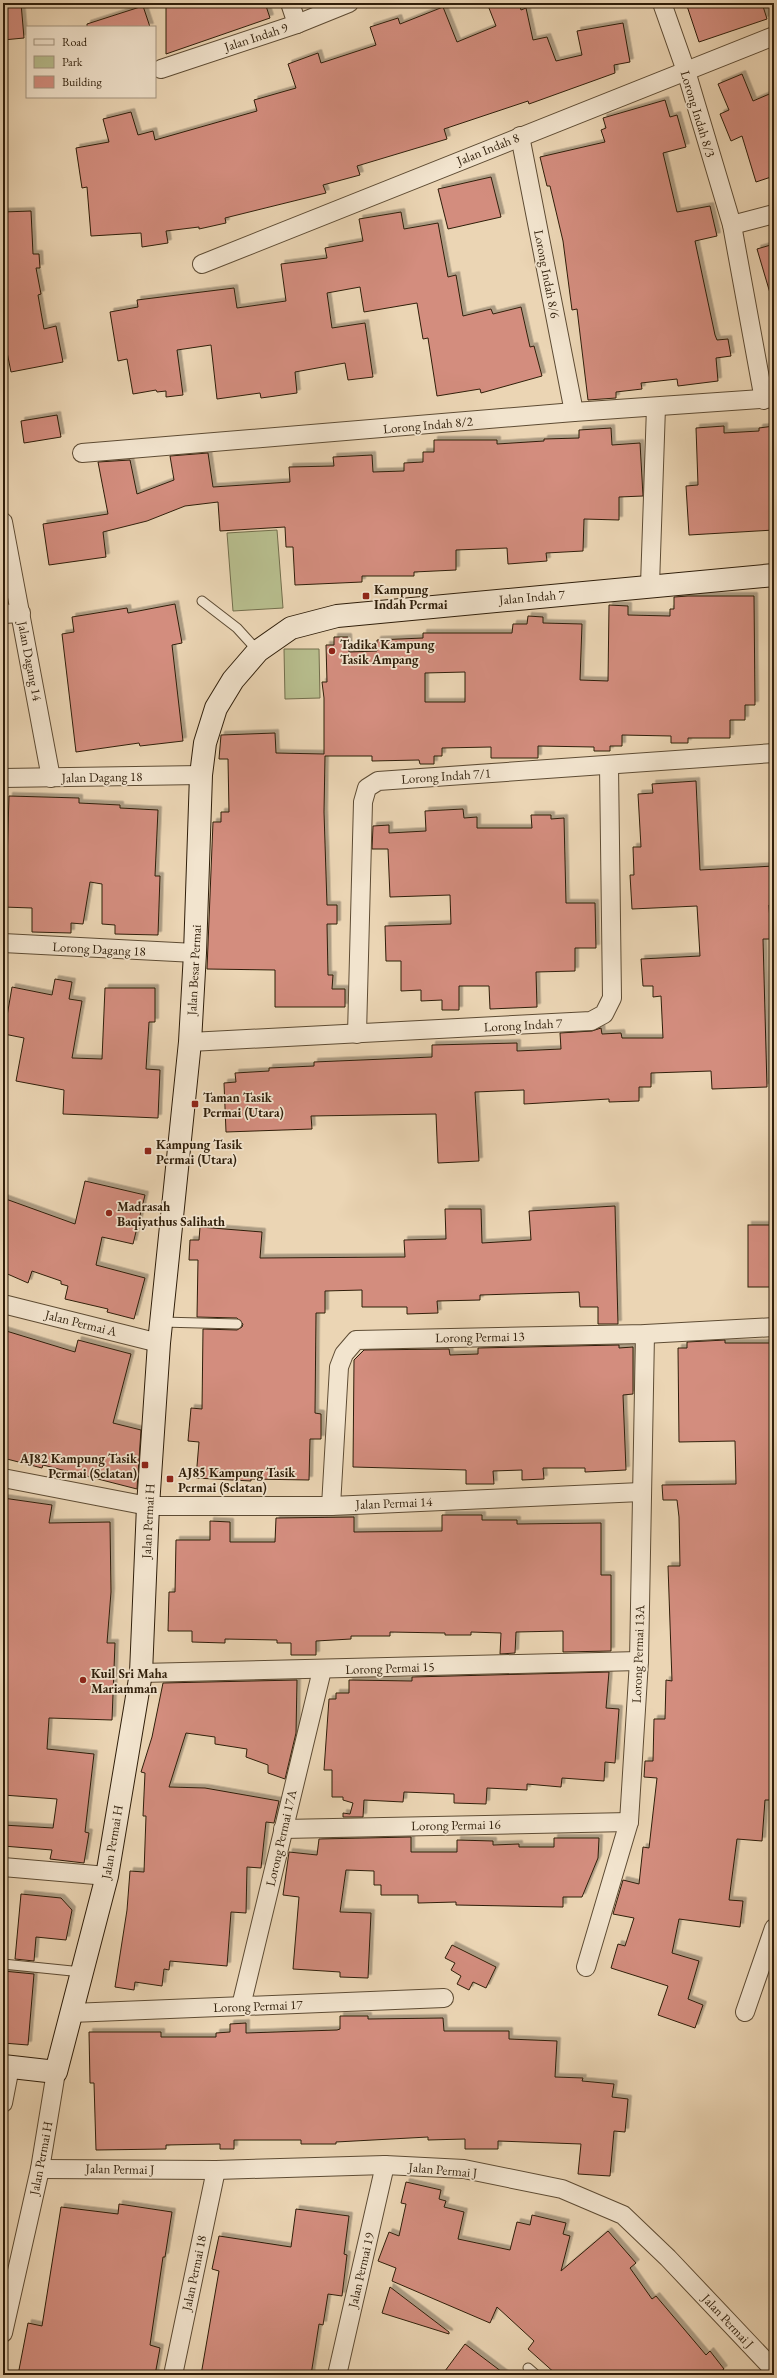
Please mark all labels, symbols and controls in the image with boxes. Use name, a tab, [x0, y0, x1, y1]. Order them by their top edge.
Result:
street label: Jalan Indah 9	[221, 18, 291, 56]
legend	[26, 26, 156, 98]
text: Road	[62, 34, 88, 50]
text: Park	[62, 54, 83, 70]
street label: Lorong Indah 8/3	[677, 69, 719, 159]
text: Building	[62, 74, 103, 90]
street label: Jalan Indah 8	[453, 129, 522, 170]
street label: Lorong Indah 8/6	[530, 228, 564, 320]
street label: Lorong Indah 8/2	[382, 413, 474, 437]
place label: Kampung Indah Permai	[374, 581, 448, 613]
street label: Jalan Indah 7	[497, 586, 566, 608]
marker: Kampung Indah Permai	[361, 591, 371, 601]
street label: Jalan Dagang 14	[14, 619, 46, 703]
place label: Tadika Kampung Tasik Ampang	[340, 636, 435, 668]
marker: Tadika Kampung Tasik Ampang	[327, 646, 337, 656]
street label: Lorong Indah 7/1	[401, 764, 491, 788]
street label: Jalan Dagang 18	[60, 768, 143, 786]
street label: Jalan Besar Permai	[183, 924, 205, 1017]
street label: Lorong Dagang 18	[52, 938, 146, 960]
street label: Lorong Indah 7	[483, 1014, 563, 1036]
place label: Taman Tasik Permai (Utara)	[203, 1089, 284, 1121]
marker: Taman Tasik Permai (Utara)	[190, 1099, 200, 1109]
place label: Kampung Tasik Permai (Utara)	[156, 1136, 243, 1168]
marker: Kampung Tasik Permai (Utara)	[143, 1146, 153, 1156]
place label: Madrasah Baqiyathus Salihath	[117, 1198, 226, 1230]
marker: Madrasah Baqiyathus Salihath	[104, 1208, 114, 1218]
street label: Jalan Permai A	[42, 1306, 120, 1340]
street label: Lorong Permai 13	[435, 1328, 525, 1346]
place label: AJ82 Kampung Tasik Permai (Selatan)	[19, 1450, 138, 1482]
marker: AJ82 Kampung Tasik Permai (Selatan)	[140, 1460, 150, 1470]
place label: AJ85 Kampung Tasik Permai (Selatan)	[177, 1464, 296, 1496]
marker: AJ85 Kampung Tasik Permai (Selatan)	[165, 1474, 175, 1484]
street label: Jalan Permai H	[137, 1483, 158, 1560]
street label: Jalan Permai 14	[354, 1493, 433, 1513]
street label: Lorong Permai 13A	[628, 1604, 648, 1703]
street label: Lorong Permai 15	[345, 1658, 435, 1678]
place label: Kuil Sri Maha Mariamman	[91, 1665, 168, 1697]
marker: Kuil Sri Maha Mariamman	[78, 1675, 88, 1685]
street label: Lorong Permai 17A	[262, 1787, 301, 1888]
street label: Jalan Permai H	[97, 1803, 127, 1881]
street label: Lorong Permai 16	[411, 1816, 501, 1834]
street label: Lorong Permai 17	[213, 1996, 304, 2016]
street label: Jalan Permai H	[25, 2119, 57, 2197]
street label: Jalan Permai J	[407, 2158, 478, 2181]
street label: Jalan Permai J	[84, 2160, 155, 2178]
street label: Jalan Permai 19	[344, 2230, 378, 2310]
street label: Jalan Permai 18	[177, 2234, 210, 2313]
street label: Jalan Permai J	[698, 2289, 758, 2352]

